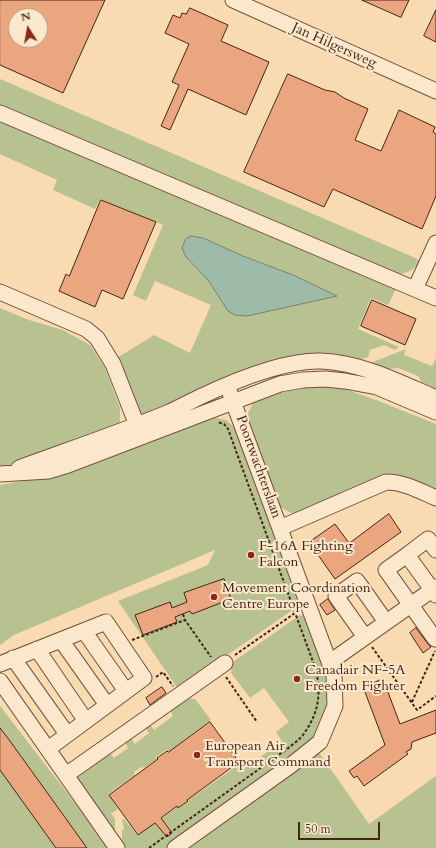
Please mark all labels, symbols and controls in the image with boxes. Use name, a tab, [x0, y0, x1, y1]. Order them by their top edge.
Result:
north arrow	[8, 8, 48, 48]
text: N	[20, 8, 32, 25]
street label: Jan Hilgersweg	[289, 20, 379, 72]
street label: Poortwachterslaan	[232, 413, 284, 521]
place label: F-16A Fighting Falcon	[259, 539, 353, 572]
marker: F-16A Fighting Falcon	[246, 550, 256, 560]
place label: Movement Coordination Centre Europe	[222, 581, 371, 614]
marker: Movement Coordination Centre Europe	[209, 592, 219, 602]
place label: Canadair NF-5A Freedom Fighter	[305, 663, 405, 696]
marker: Canadair NF-5A Freedom Fighter	[292, 674, 302, 684]
place label: European Air Transport Command	[205, 739, 331, 772]
marker: European Air Transport Command	[192, 750, 202, 760]
scale bar	[300, 814, 382, 840]
text: 50 m	[305, 821, 331, 837]

